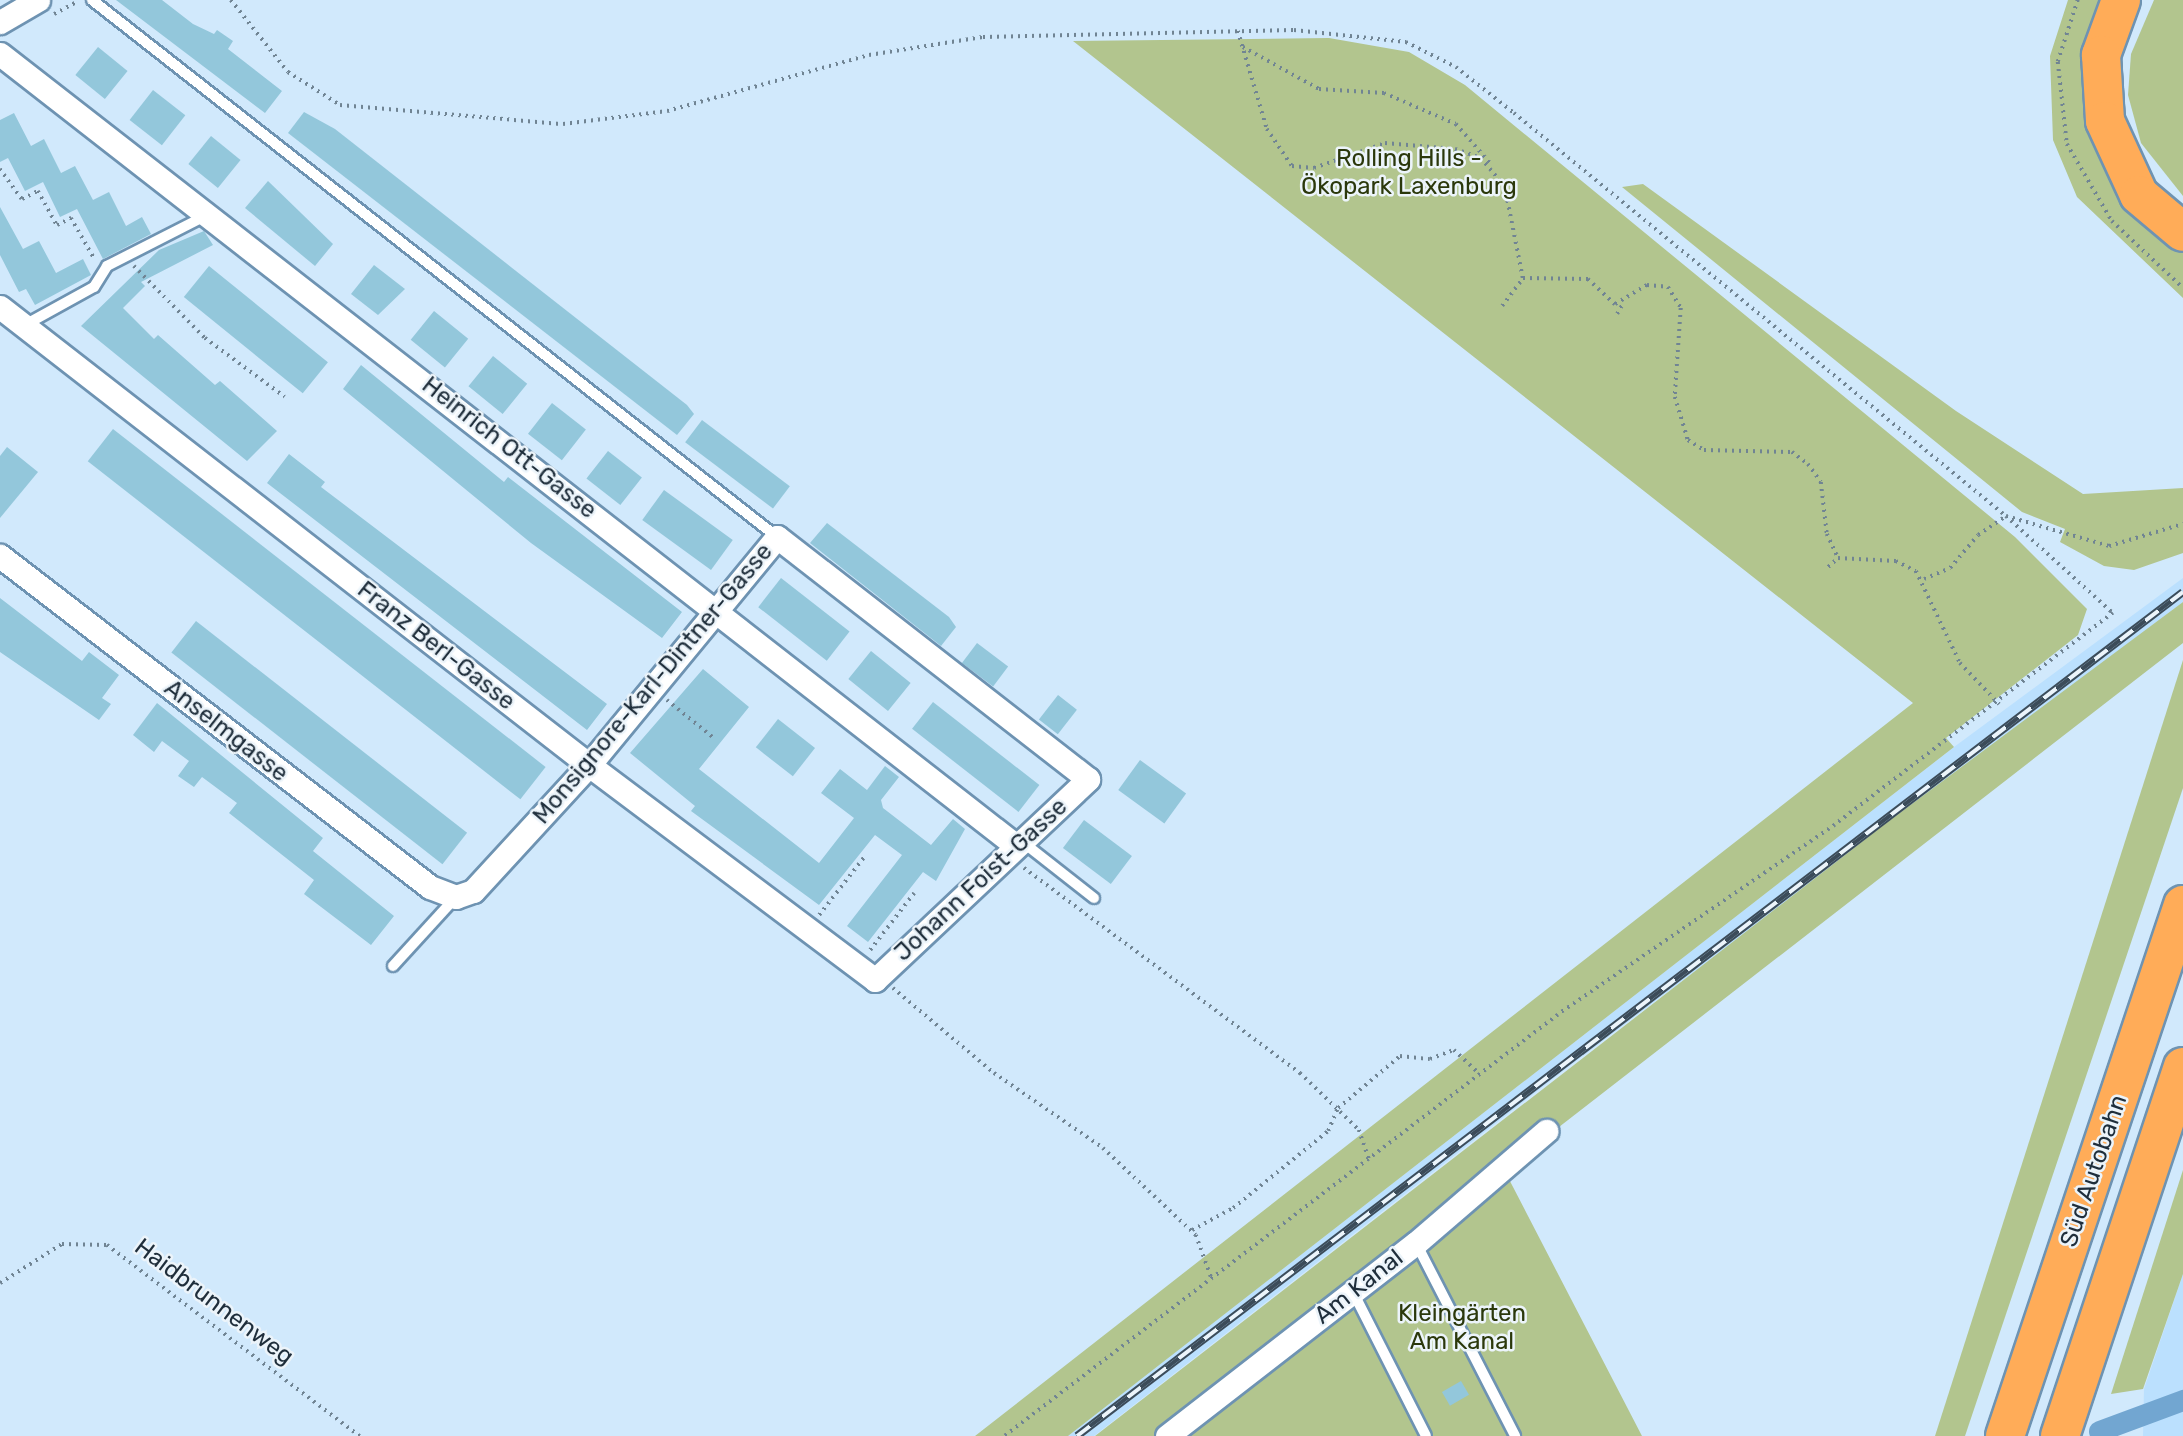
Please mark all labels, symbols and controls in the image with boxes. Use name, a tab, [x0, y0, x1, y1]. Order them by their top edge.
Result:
park label: Rolling Hills - Ökopark Laxenburg	[1301, 145, 1517, 201]
street label: Heinrich Ott-Gasse	[416, 371, 602, 525]
street label: Monsignore-Karl-Dintner-Gasse	[527, 538, 779, 830]
street label: Franz Berl-Gasse	[351, 576, 521, 716]
street label: Anselmgasse	[158, 674, 294, 788]
street label: Johann Foist-Gasse	[889, 793, 1073, 967]
street label: Süd Autobahn	[2054, 1091, 2134, 1251]
street label: Haidbrunnenweg	[129, 1233, 299, 1371]
street label: Am Kanal	[1309, 1244, 1409, 1330]
park label: Kleingärten Am Kanal	[1398, 1300, 1526, 1356]

